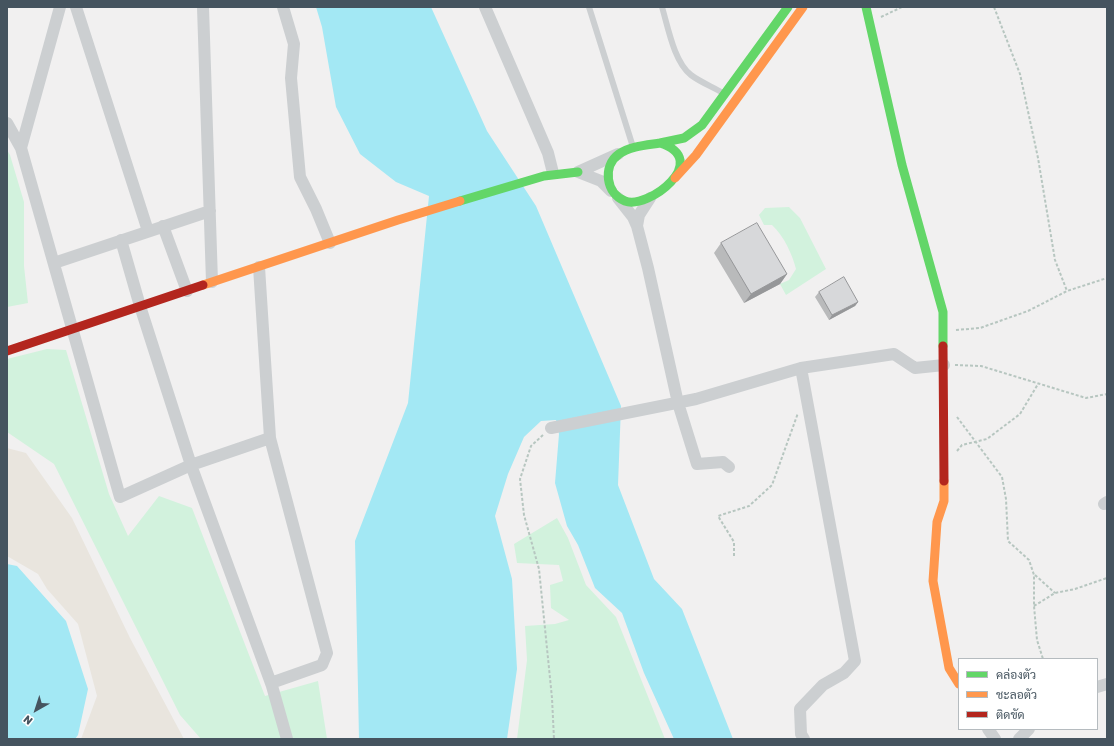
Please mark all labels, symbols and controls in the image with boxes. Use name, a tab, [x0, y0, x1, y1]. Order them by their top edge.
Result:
legend	[958, 658, 1098, 730]
text: คล่องตัว	[996, 668, 1036, 682]
text: ชะลอตัว	[996, 688, 1037, 702]
north arrow	[16, 690, 56, 730]
text: ติดขัด	[996, 708, 1025, 722]
text: N	[21, 712, 35, 727]

